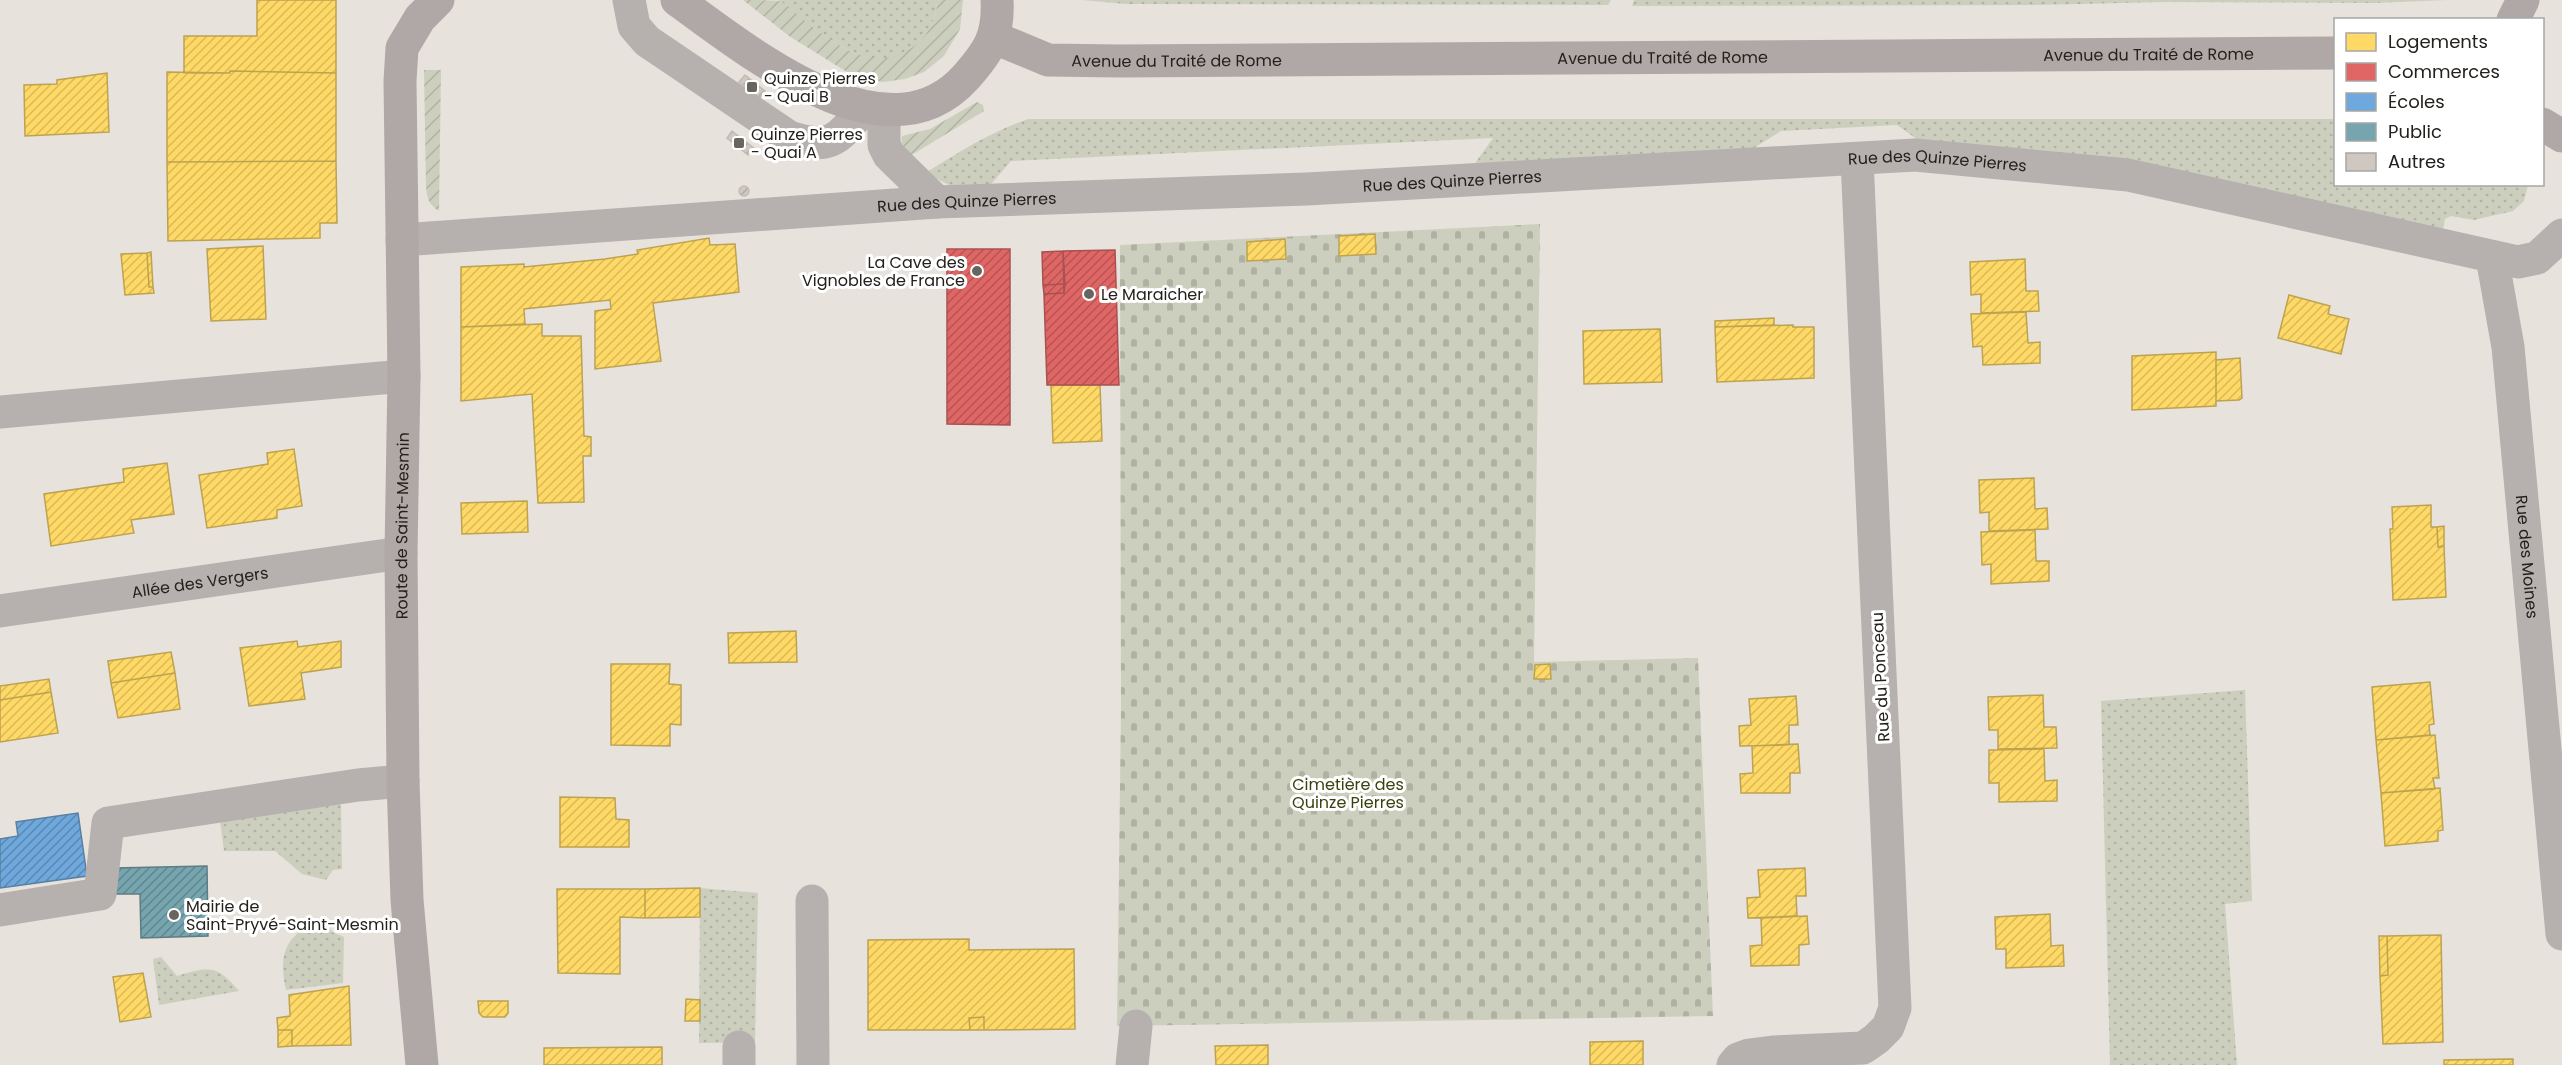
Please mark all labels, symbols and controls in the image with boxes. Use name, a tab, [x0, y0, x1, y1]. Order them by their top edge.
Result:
legend	[2334, 18, 2544, 186]
text: Logements	[2388, 29, 2488, 54]
street label: Avenue du Traité de Rome	[2043, 43, 2254, 67]
street label: Avenue du Traité de Rome	[1557, 46, 1768, 70]
street label: Avenue du Traité de Rome	[1071, 49, 1282, 73]
text: Commerces	[2388, 59, 2500, 84]
place label: Quinze Pierres - Quai B	[764, 67, 876, 108]
marker: Quinze Pierres - Quai B	[745, 80, 759, 94]
text: Écoles	[2388, 89, 2445, 114]
text: Public	[2388, 119, 2442, 144]
place label: Quinze Pierres - Quai A	[751, 123, 863, 164]
marker: Quinze Pierres - Quai A	[732, 136, 746, 150]
street label: Rue des Quinze Pierres	[1847, 144, 2028, 177]
text: Autres	[2388, 149, 2445, 174]
street label: Rue des Quinze Pierres	[1362, 165, 1542, 198]
street label: Rue des Quinze Pierres	[876, 187, 1057, 218]
place label: La Cave des Vignobles de France	[802, 251, 965, 292]
marker: La Cave des Vignobles de France	[970, 264, 984, 278]
place label: Le Maraicher	[1101, 283, 1203, 306]
marker: Le Maraicher	[1082, 287, 1096, 301]
street label: Route de Saint-Mesmin	[390, 432, 415, 619]
street label: Rue des Moines	[2510, 494, 2544, 620]
street label: Allée des Vergers	[130, 561, 270, 604]
street label: Rue du Ponceau	[1866, 612, 1895, 742]
park label: Cimetière des Quinze Pierres	[1292, 773, 1404, 814]
place label: Mairie de Saint-Pryvé-Saint-Mesmin	[186, 895, 399, 936]
marker: Mairie de Saint-Pryvé-Saint-Mesmin	[167, 908, 181, 922]

